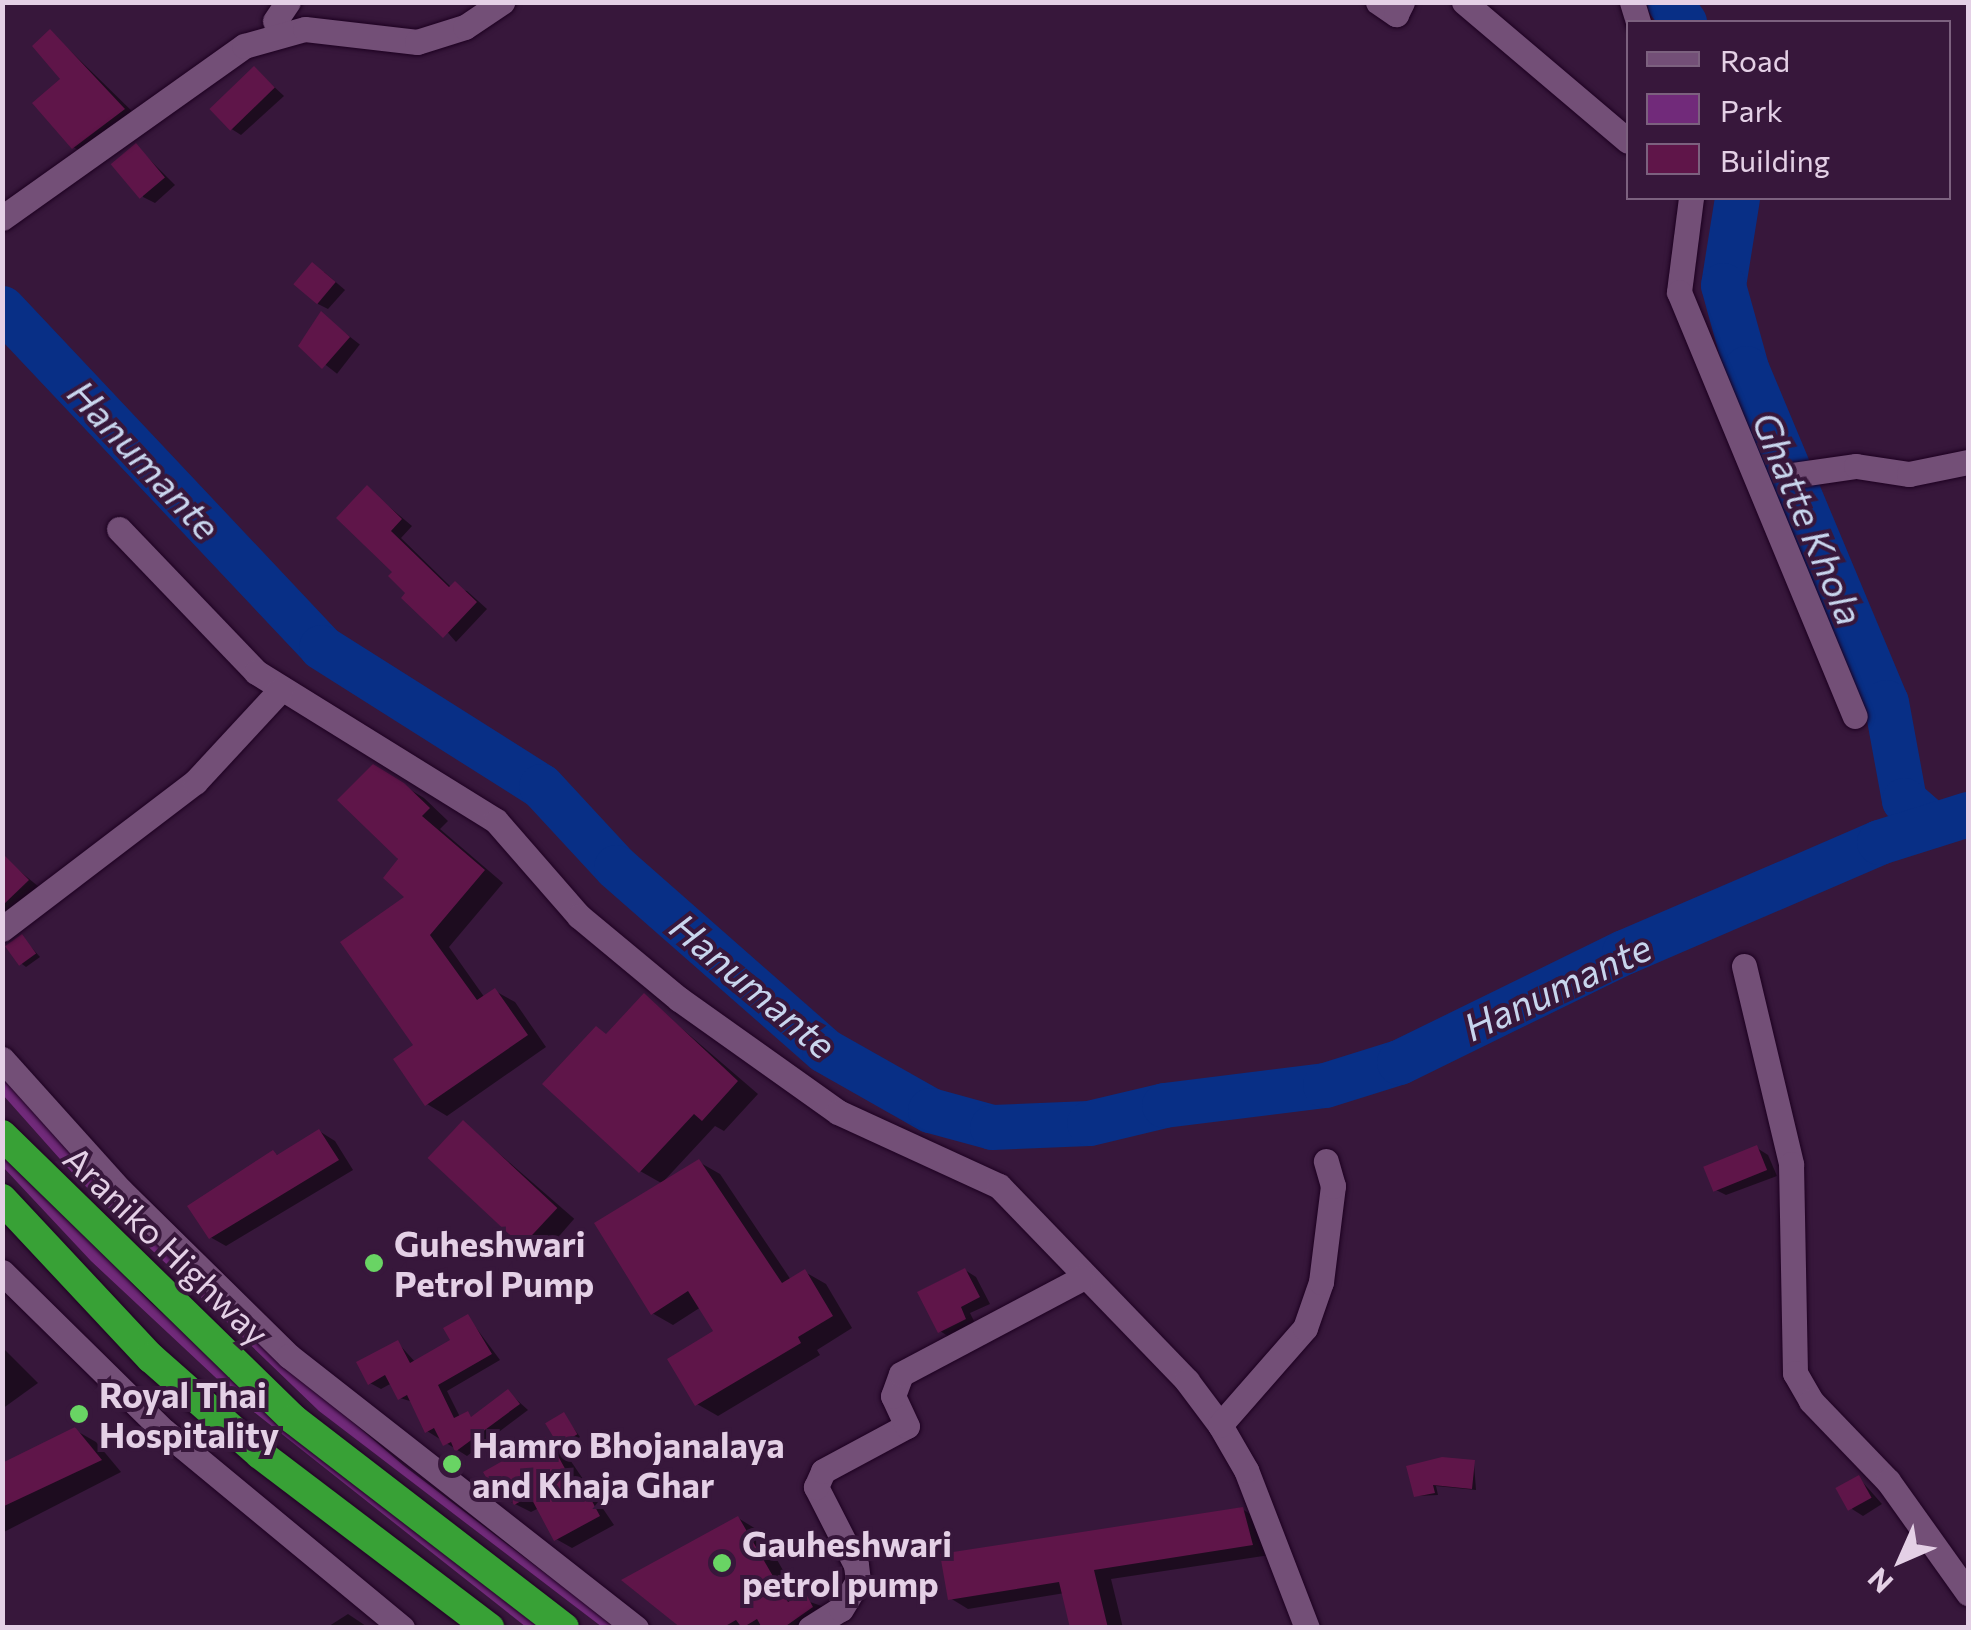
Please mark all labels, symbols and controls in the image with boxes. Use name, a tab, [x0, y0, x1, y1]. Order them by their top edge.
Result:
legend	[1626, 20, 1951, 200]
text: Road	[1720, 41, 1790, 78]
text: Park	[1720, 91, 1783, 128]
text: Building	[1720, 141, 1830, 178]
water label: Hanumante	[60, 370, 230, 548]
water label: Ghatte Khola	[1744, 405, 1874, 631]
water label: Hanumante	[662, 903, 846, 1067]
water label: Hanumante	[1456, 923, 1658, 1049]
street label: Araniko Highway	[56, 1137, 278, 1353]
place label: Guheshwari Petrol Pump	[394, 1222, 594, 1304]
marker: Guheshwari Petrol Pump	[363, 1252, 385, 1274]
place label: Royal Thai Hospitality	[99, 1373, 279, 1455]
marker: Royal Thai Hospitality	[68, 1403, 90, 1425]
place label: Hamro Bhojanalaya and Khaja Ghar	[472, 1423, 785, 1505]
marker: Hamro Bhojanalaya and Khaja Ghar	[441, 1453, 463, 1475]
north arrow	[1851, 1510, 1951, 1610]
place label: Gauheshwari petrol pump	[742, 1522, 952, 1604]
marker: Gauheshwari petrol pump	[711, 1552, 733, 1574]
text: N	[1860, 1562, 1899, 1601]

